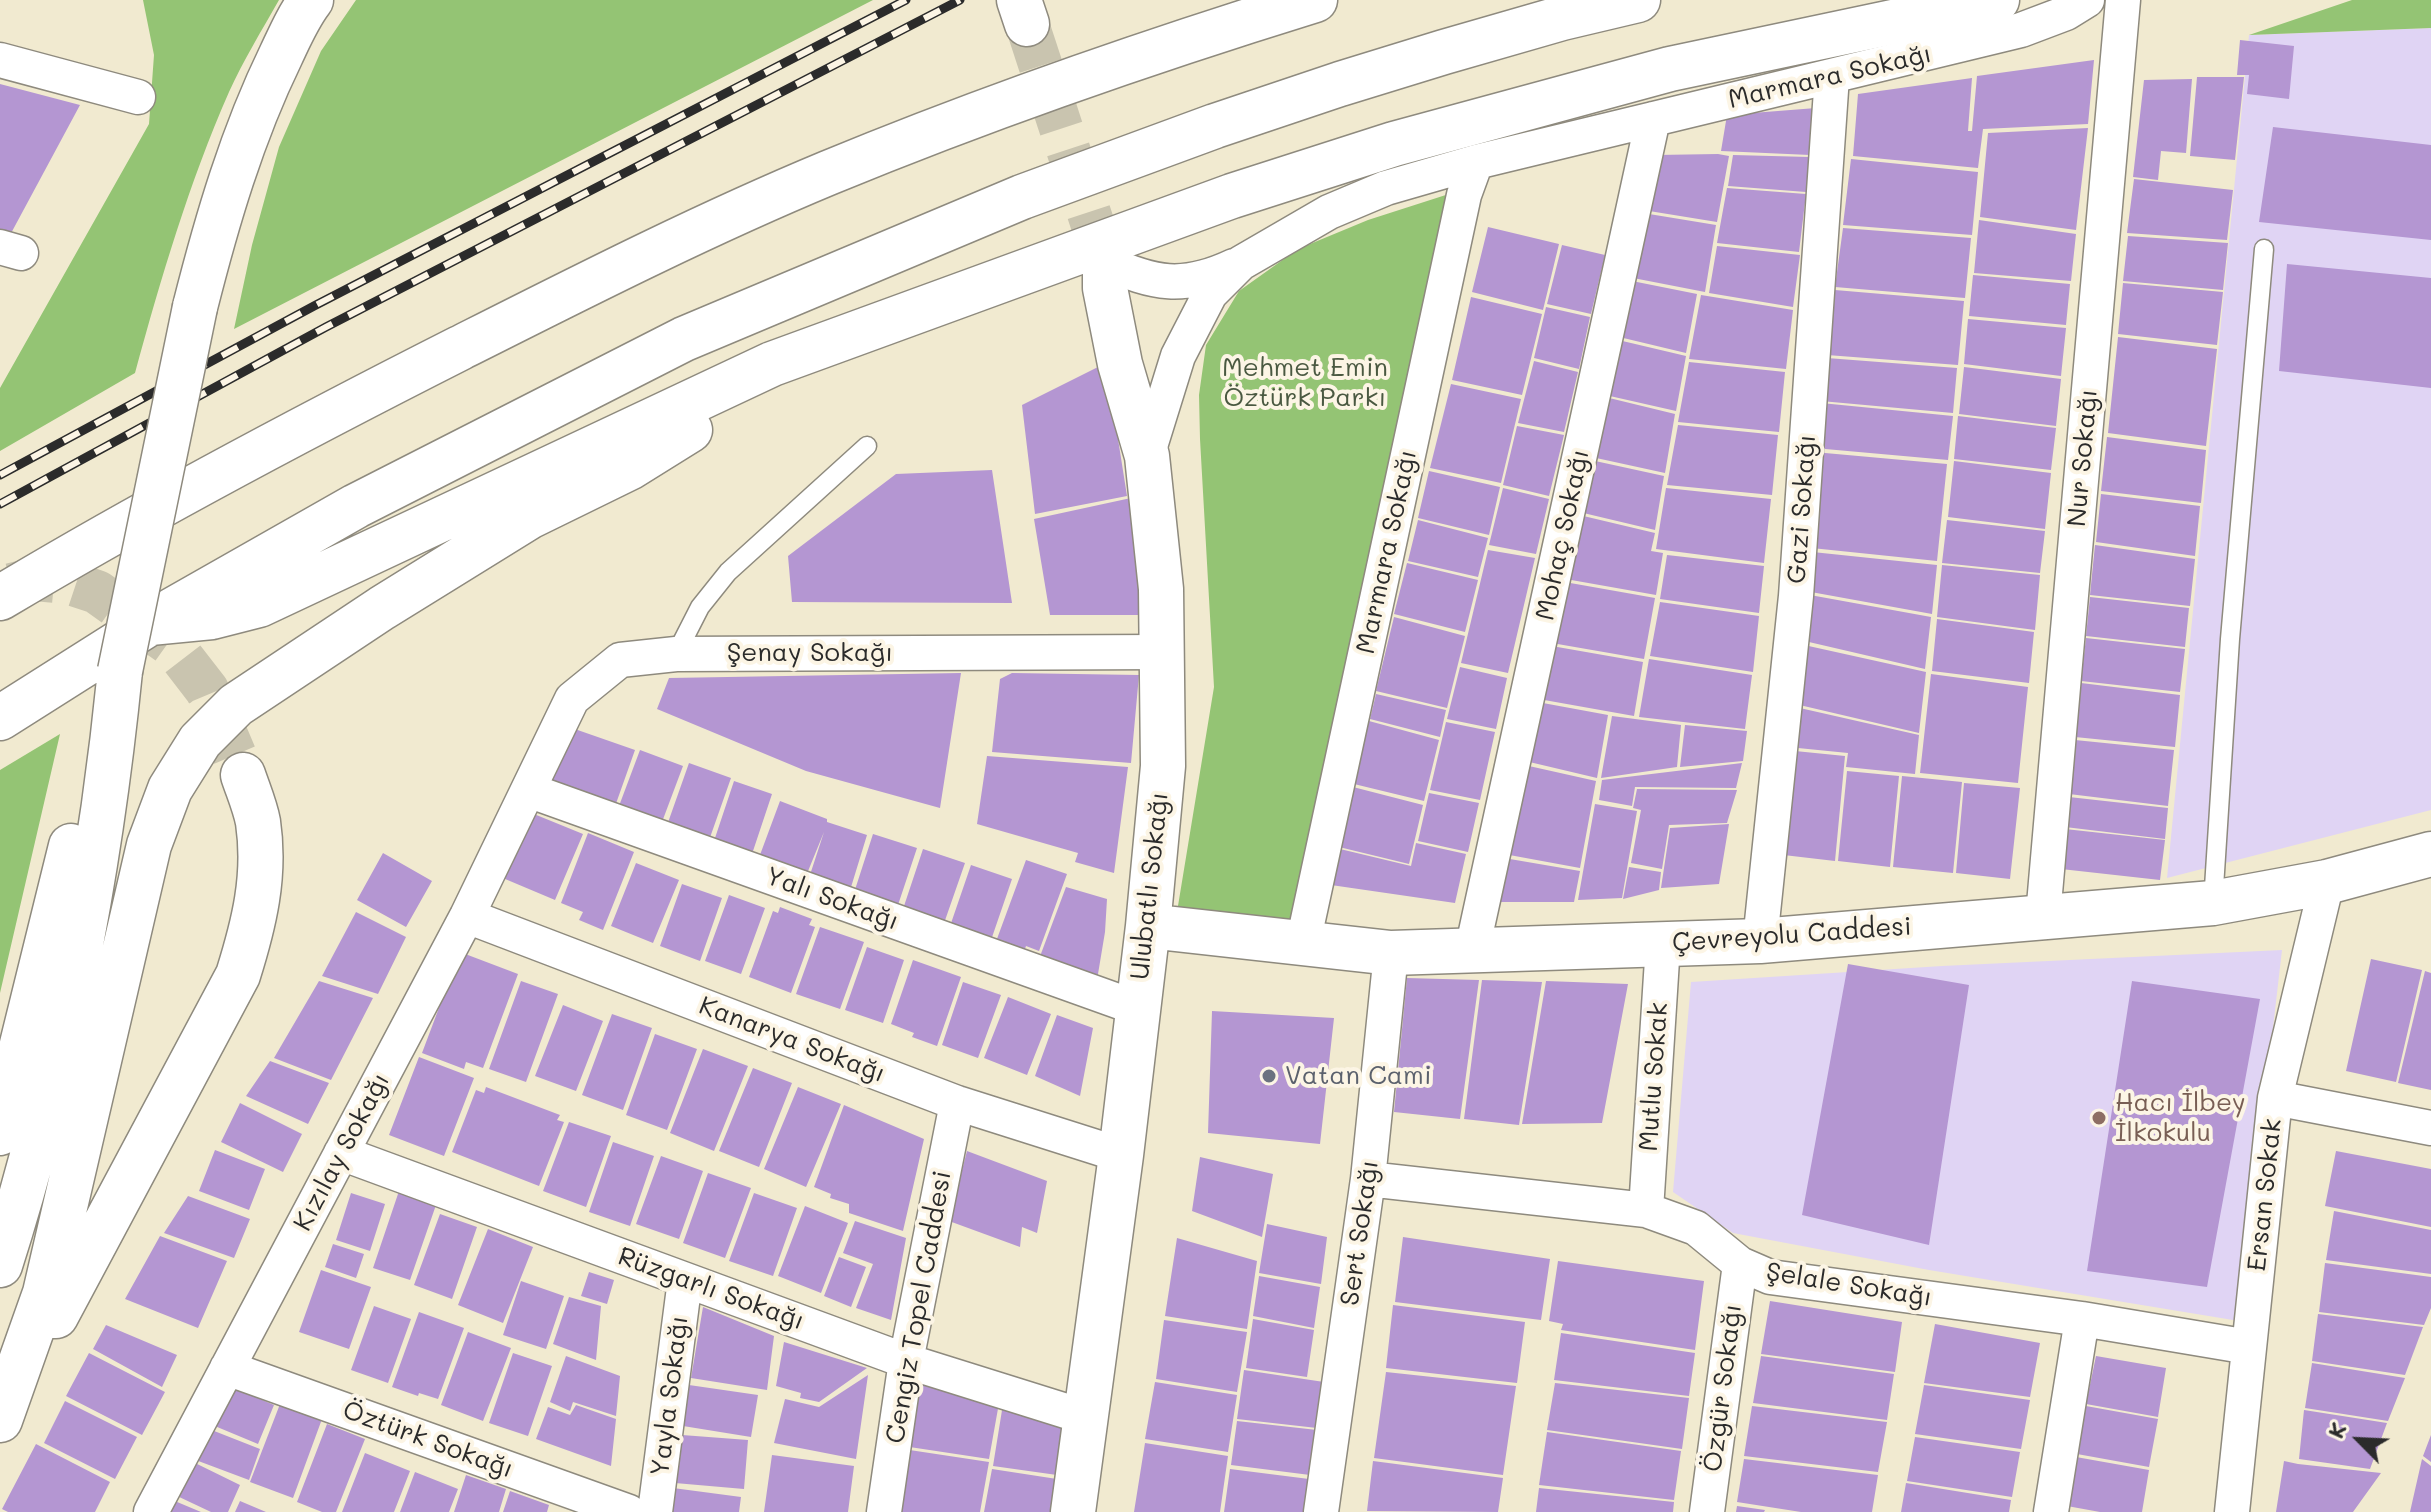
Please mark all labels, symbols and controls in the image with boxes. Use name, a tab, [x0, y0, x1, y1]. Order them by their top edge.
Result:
street label: Marmara Sokağı	[1725, 38, 1935, 116]
park label: Mehmet Emin Öztürk Parkı	[1222, 352, 1388, 414]
street label: Nur Sokağı	[2061, 388, 2105, 528]
street label: Gazi Sokağı	[1781, 433, 1823, 585]
street label: Marmara Sokağı	[1350, 447, 1424, 657]
street label: Mohaç Sokağı	[1530, 447, 1596, 623]
street label: Şenay Sokağı	[727, 637, 893, 669]
street label: Ulubatlı Sokağı	[1125, 791, 1175, 981]
street label: Yalı Sokağı	[761, 860, 903, 938]
street label: Çevreyolu Caddesi	[1671, 911, 1913, 959]
street label: Kanarya Sokağı	[694, 990, 890, 1090]
street label: Mutlu Sokak	[1633, 1001, 1675, 1153]
place label: Vatan Cami	[1285, 1060, 1432, 1092]
marker: Vatan Cami	[1260, 1067, 1278, 1085]
street label: Kızılay Sokağı	[287, 1068, 397, 1236]
place label: Hacı İlbey İlkokulu	[2115, 1087, 2246, 1148]
marker: Hacı İlbey İlkokulu	[2090, 1109, 2108, 1127]
street label: Ersan Sokak	[2241, 1117, 2289, 1273]
street label: Sert Sokağı	[1334, 1158, 1386, 1308]
street label: Cengiz Topel Caddesi	[880, 1168, 958, 1446]
street label: Rüzgarlı Sokağı	[614, 1241, 808, 1337]
street label: Şelale Sokağı	[1764, 1256, 1934, 1314]
street label: Özgür Sokağı	[1697, 1302, 1749, 1474]
street label: Yayla Sokağı	[645, 1314, 695, 1478]
street label: Öztürk Sokağı	[338, 1395, 518, 1485]
north arrow	[2319, 1400, 2399, 1480]
text: K	[2320, 1418, 2353, 1443]

